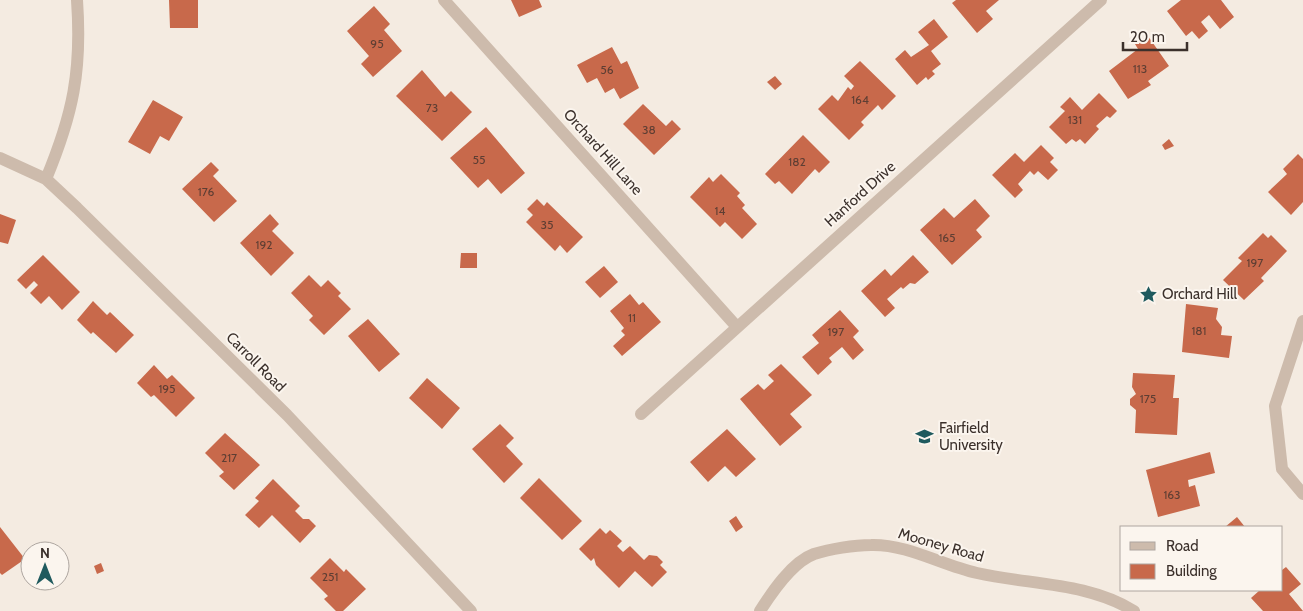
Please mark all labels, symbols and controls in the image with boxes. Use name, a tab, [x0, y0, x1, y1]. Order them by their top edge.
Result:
scale bar	[1123, 20, 1187, 52]
text: 20 m	[1130, 28, 1165, 46]
house number: 95	[370, 36, 384, 51]
house number: 113	[1133, 61, 1147, 76]
house number: 56	[600, 62, 614, 77]
house number: 164	[851, 92, 869, 107]
house number: 73	[426, 100, 438, 115]
street label: Orchard Hill Lane	[560, 105, 646, 199]
house number: 131	[1068, 112, 1082, 127]
house number: 38	[642, 122, 656, 137]
house number: 55	[473, 152, 485, 167]
house number: 182	[788, 154, 806, 169]
street label: Hanford Drive	[821, 157, 899, 230]
house number: 176	[198, 184, 214, 199]
house number: 14	[715, 203, 725, 218]
house number: 35	[541, 217, 553, 232]
house number: 165	[938, 230, 956, 245]
house number: 192	[255, 237, 273, 252]
house number: 197	[1247, 255, 1263, 270]
place icon: Orchard Hill	[1138, 284, 1158, 304]
place label: Orchard Hill	[1162, 285, 1238, 303]
house number: 11	[628, 310, 636, 325]
house number: 181	[1191, 323, 1207, 338]
house number: 197	[828, 324, 844, 339]
street label: Carroll Road	[222, 328, 290, 396]
house number: 195	[158, 381, 176, 396]
house number: 175	[1140, 391, 1156, 406]
place label: Fairfield University	[939, 419, 1003, 454]
school or university icon: Fairfield University	[915, 427, 935, 447]
house number: 217	[221, 450, 237, 465]
house number: 163	[1163, 487, 1181, 502]
street label: Mooney Road	[896, 524, 986, 566]
legend	[1120, 526, 1283, 591]
text: Road	[1166, 537, 1199, 555]
north arrow	[20, 541, 70, 591]
text: N	[40, 544, 50, 562]
text: Building	[1166, 562, 1217, 580]
house number: 251	[322, 569, 338, 584]

